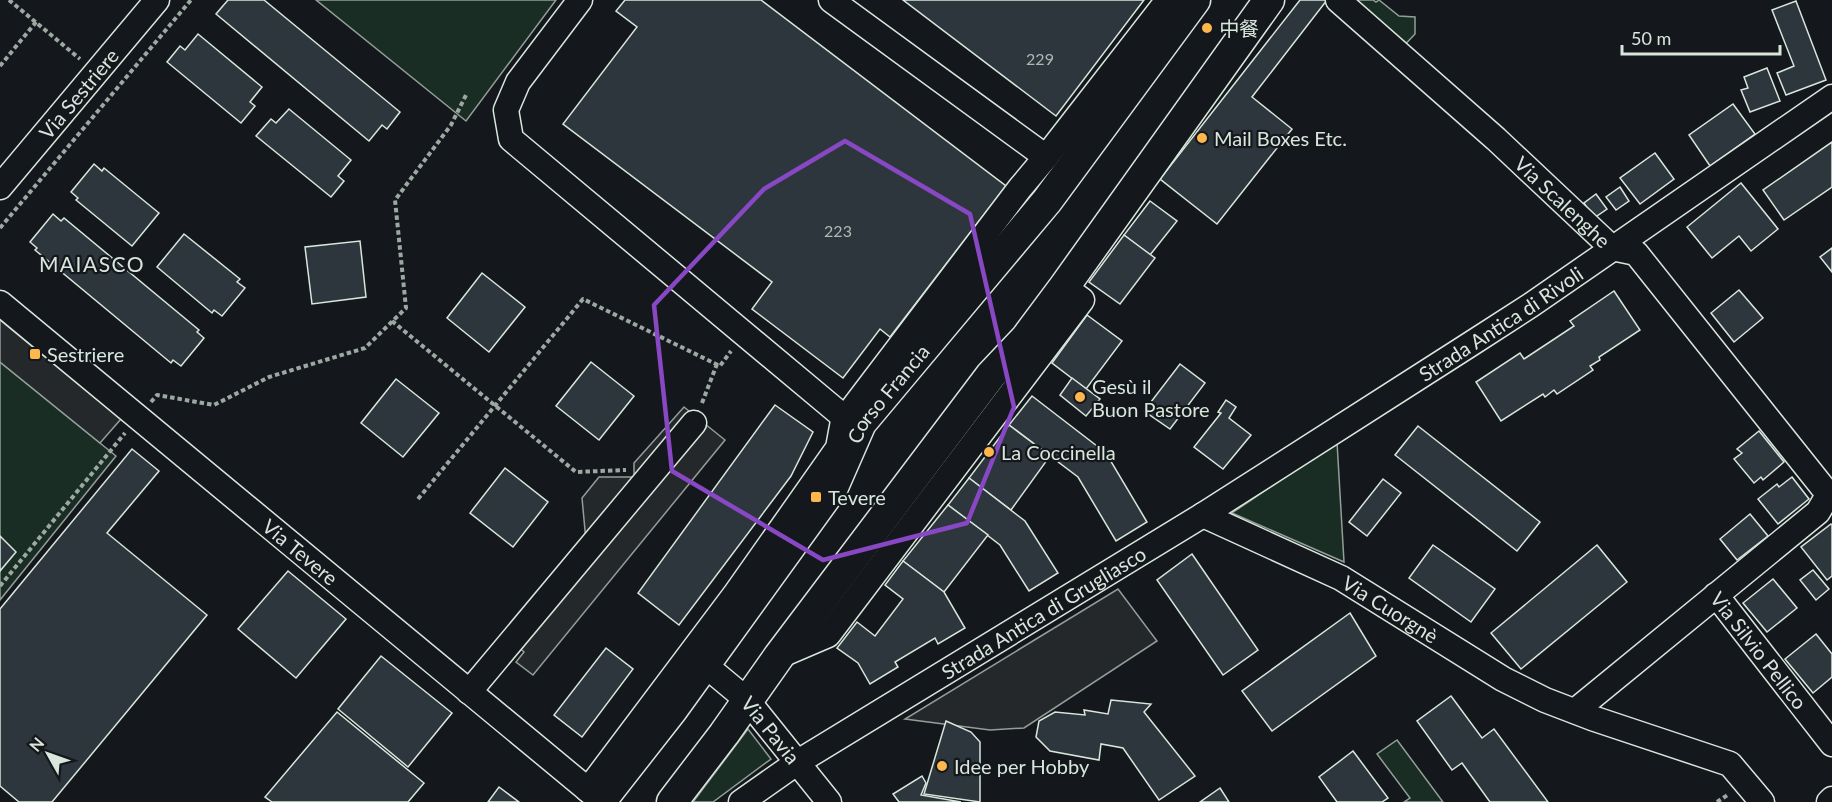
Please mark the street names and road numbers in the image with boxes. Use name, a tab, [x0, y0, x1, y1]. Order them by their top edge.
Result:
street label: Via Sestriere	[34, 43, 123, 144]
street label: Via Scalenghe	[1510, 151, 1616, 252]
street label: Strada Antica di Rivoli	[1414, 261, 1587, 386]
street label: Corso Francia	[842, 339, 934, 447]
street label: Via Tevere	[258, 514, 343, 590]
street label: Strada Antica di Grugliasco	[937, 541, 1150, 684]
street label: Via Cuorgnè	[1338, 570, 1443, 648]
street label: Via Silvio Pellico	[1706, 587, 1812, 714]
street label: Via Pavia	[737, 691, 805, 769]

